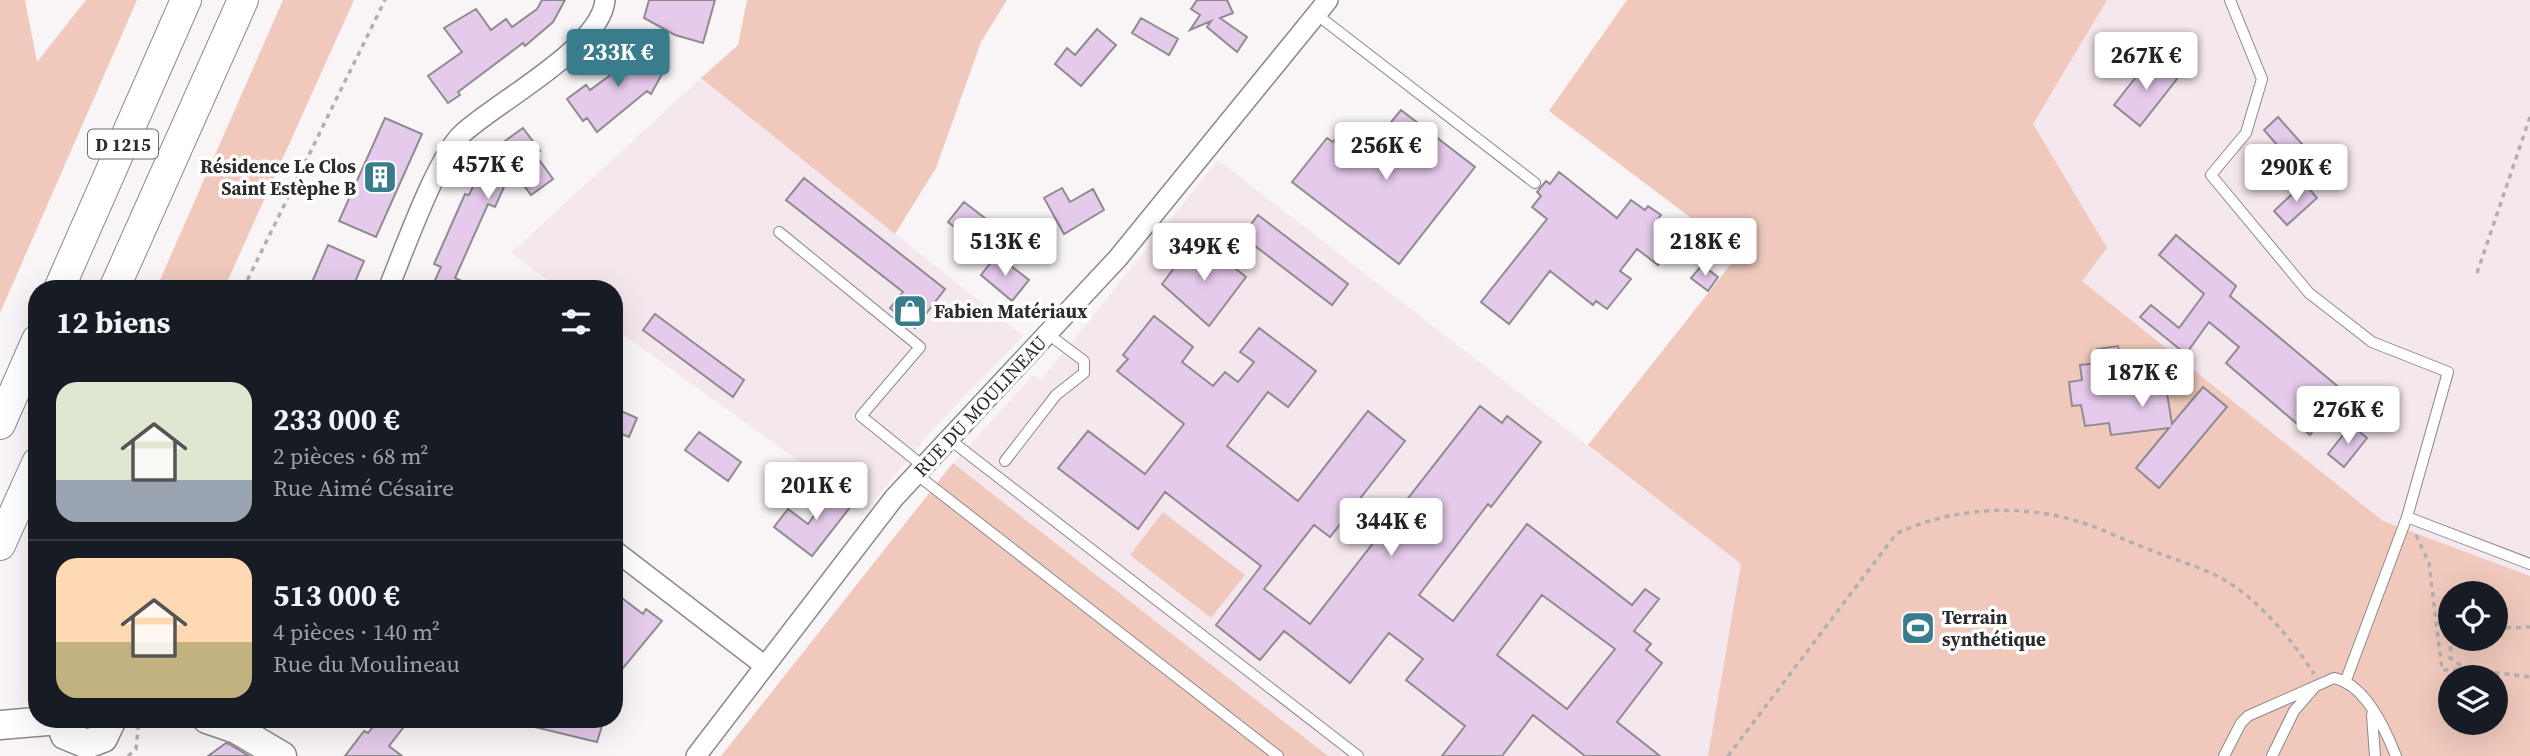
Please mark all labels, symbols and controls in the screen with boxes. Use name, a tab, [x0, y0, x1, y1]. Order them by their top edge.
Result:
pin: 233K €	[561, 29, 675, 89]
pin: 267K €	[2089, 32, 2203, 92]
text: 233K €	[583, 36, 653, 68]
text: 267K €	[2111, 39, 2181, 71]
pin: 256K €	[1329, 122, 1443, 182]
text: 256K €	[1351, 129, 1421, 161]
road number: D 1215	[88, 130, 158, 159]
pin: 457K €	[431, 142, 545, 201]
pin: 290K €	[2239, 144, 2353, 204]
text: 457K €	[453, 148, 523, 180]
text: 290K €	[2261, 151, 2331, 183]
place label: Résidence Le Clos Saint Estèphe B	[200, 153, 356, 201]
building icon: Résidence Le Clos Saint Estèphe B	[361, 158, 399, 196]
pin: 513K €	[948, 218, 1062, 278]
pin: 218K €	[1648, 218, 1762, 278]
pin: 349K €	[1147, 224, 1261, 283]
text: 513K €	[970, 225, 1040, 257]
text: 218K €	[1670, 225, 1740, 257]
text: 349K €	[1169, 230, 1239, 262]
shop icon: Fabien Matériaux	[891, 292, 929, 330]
place label: Fabien Matériaux	[934, 298, 1088, 324]
text: 12 biens	[56, 302, 170, 343]
icon: filters	[557, 303, 595, 341]
street label: RUE DU MOULINEAU	[908, 330, 1052, 482]
pin: 187K €	[2085, 350, 2199, 409]
text: 187K €	[2107, 356, 2177, 388]
pin: 276K €	[2291, 386, 2405, 446]
text: 276K €	[2313, 393, 2383, 425]
text: 233 000 €	[273, 399, 400, 440]
icon: home	[112, 410, 196, 494]
text: 2 pièces · 68 m²	[273, 440, 428, 472]
pin: 201K €	[759, 462, 873, 522]
text: 201K €	[781, 469, 851, 501]
text: Rue Aimé Césaire	[273, 472, 454, 504]
pin: 344K €	[1334, 498, 1448, 558]
text: 344K €	[1356, 505, 1426, 537]
text: 513 000 €	[273, 575, 400, 616]
map controls	[2438, 581, 2508, 735]
button: locate	[2438, 581, 2508, 651]
icon: home	[112, 586, 196, 670]
place label: Terrain synthétique	[1942, 604, 2046, 652]
sports icon: Terrain synthétique	[1899, 609, 1937, 647]
text: 4 pièces · 140 m²	[273, 616, 440, 648]
text: Rue du Moulineau	[273, 648, 460, 680]
button: layers	[2438, 665, 2508, 735]

